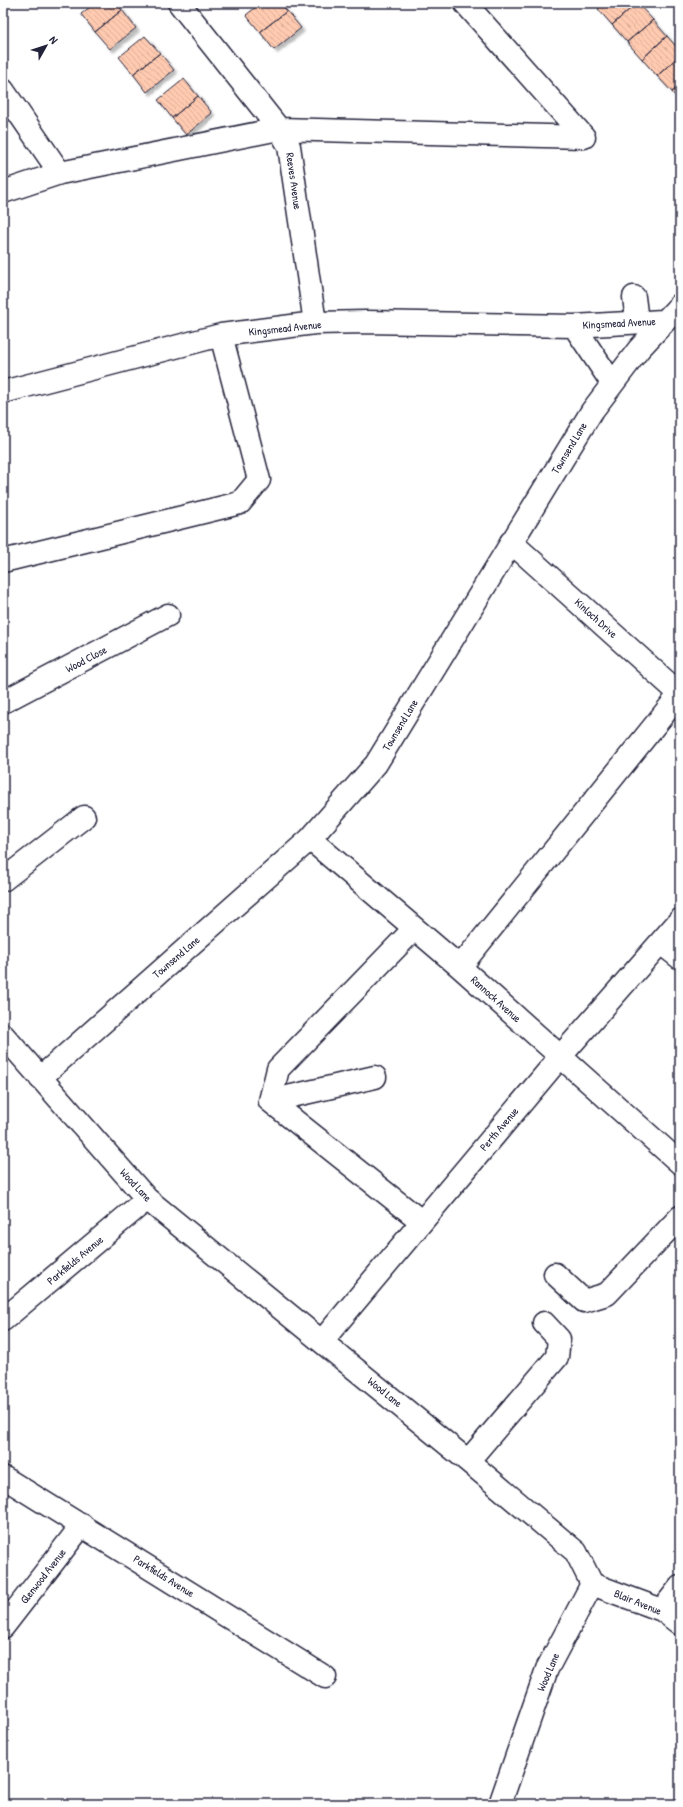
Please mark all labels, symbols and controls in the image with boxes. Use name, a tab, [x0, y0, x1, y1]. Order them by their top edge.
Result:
north arrow	[26, 26, 66, 66]
text: N	[46, 33, 61, 46]
street label: Reeves Avenue	[283, 152, 305, 211]
street label: Kingsmead Avenue	[582, 314, 657, 332]
street label: Kingsmead Avenue	[248, 317, 323, 339]
street label: Townsend Lane	[548, 419, 590, 476]
street label: Kinloch Drive	[572, 595, 621, 641]
street label: Wood Close	[63, 642, 109, 676]
street label: Townsend Lane	[379, 696, 421, 753]
street label: Townsend Lane	[150, 932, 203, 981]
street label: Rannock Avenue	[468, 973, 525, 1026]
street label: Perth Avenue	[477, 1104, 522, 1154]
street label: Wood Lane	[117, 1166, 155, 1205]
street label: Parkfields Avenue	[44, 1232, 106, 1288]
street label: Wood Lane	[365, 1374, 406, 1410]
street label: Glenwood Avenue	[17, 1545, 69, 1606]
street label: Parkfields Avenue	[131, 1552, 198, 1601]
street label: Blair Avenue	[612, 1586, 664, 1618]
street label: Wood Lane	[534, 1650, 563, 1693]

